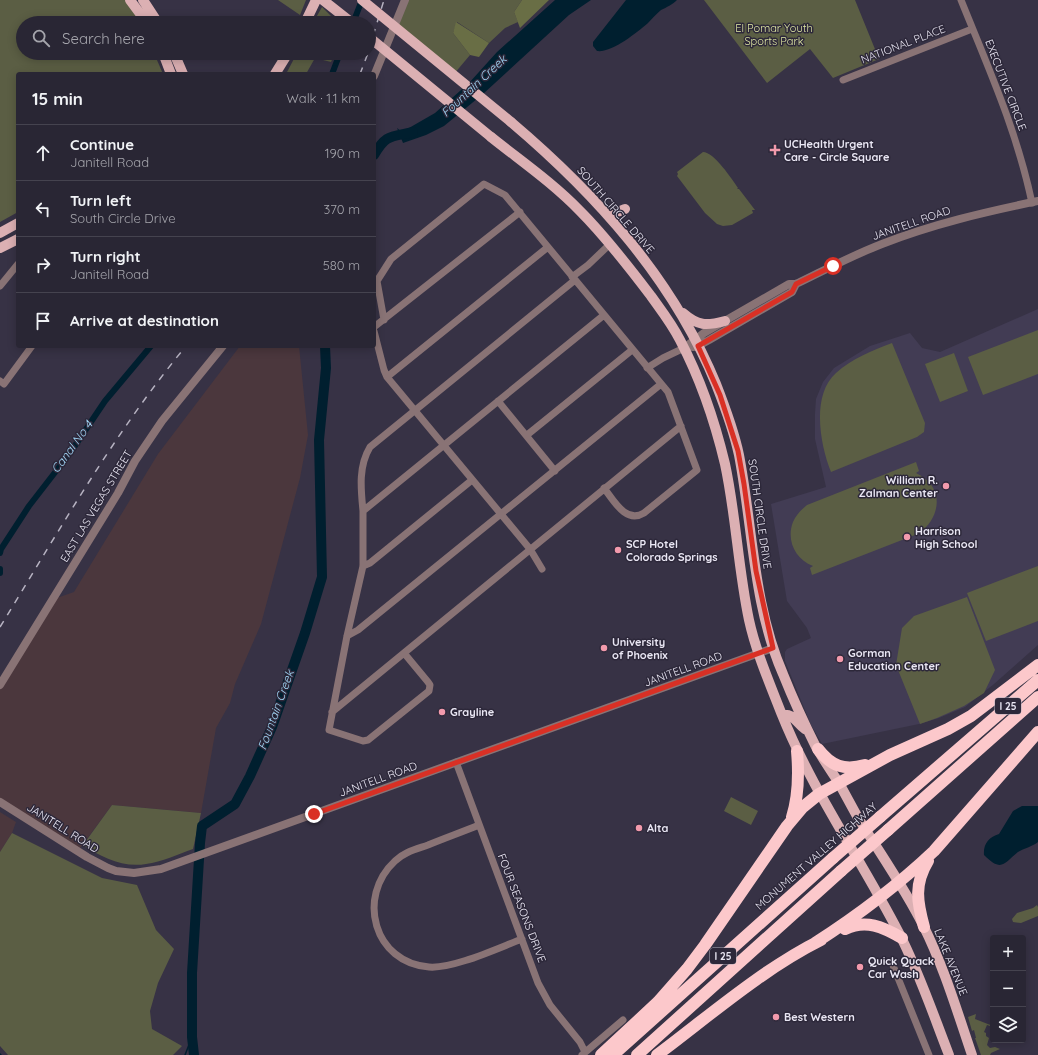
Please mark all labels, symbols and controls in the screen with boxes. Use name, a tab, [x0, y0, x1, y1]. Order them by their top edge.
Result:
search box	[16, 16, 376, 60]
park label: El Pomar Youth Sports Park	[735, 21, 813, 48]
street label: NATIONAL PLACE	[859, 21, 947, 67]
icon: search	[30, 27, 52, 49]
text: Search here	[62, 29, 145, 48]
street label: EXECUTIVE CIRCLE	[982, 37, 1030, 133]
water label: Fountain Creek	[438, 50, 511, 120]
text: 15 min	[32, 88, 83, 109]
text: Walk · 1.1 km	[286, 90, 360, 106]
text: Continue	[70, 135, 134, 154]
place label: UCHealth Urgent Care - Circle Square	[784, 137, 890, 164]
icon: ahead	[32, 142, 54, 164]
marker: UCHealth Urgent Care - Circle Square	[769, 144, 781, 156]
text: 190 m	[325, 145, 360, 161]
text: Janitell Road	[70, 154, 149, 170]
street label: SOUTH CIRCLE DRIVE	[574, 163, 658, 257]
text: Turn left	[70, 191, 132, 210]
icon: left	[32, 198, 54, 220]
text: 370 m	[323, 201, 360, 217]
street label: JANITELL ROAD	[870, 203, 952, 243]
text: South Circle Drive	[70, 210, 176, 226]
text: Turn right	[70, 247, 141, 266]
icon: right	[32, 254, 54, 276]
text: 580 m	[323, 257, 360, 273]
route start	[824, 257, 842, 275]
text: Janitell Road	[70, 266, 149, 282]
icon: arrive	[32, 310, 54, 332]
text: Arrive at destination	[70, 311, 219, 330]
water label: Canal No 4	[48, 417, 96, 476]
street label: EAST LAS VEGAS STREET	[57, 447, 135, 565]
street label: SOUTH CIRCLE DRIVE	[745, 458, 775, 570]
place label: William R. Zalman Center	[859, 473, 938, 500]
marker: William R. Zalman Center	[941, 481, 951, 491]
place label: Harrison High School	[915, 524, 978, 551]
marker: Harrison High School	[902, 532, 912, 542]
place label: SCP Hotel Colorado Springs	[626, 537, 718, 564]
marker: SCP Hotel Colorado Springs	[613, 545, 623, 555]
place label: University of Phoenix	[612, 635, 668, 662]
marker: University of Phoenix	[599, 643, 609, 653]
place label: Gorman Education Center	[848, 646, 940, 673]
street label: JANITELL ROAD	[642, 648, 724, 690]
marker: Gorman Education Center	[835, 654, 845, 664]
water label: Fountain Creek	[254, 666, 297, 752]
road number: I 25	[995, 698, 1021, 714]
place label: Grayline	[450, 705, 495, 719]
marker: Grayline	[437, 707, 447, 717]
street label: JANITELL ROAD	[337, 758, 419, 800]
street label: MONUMENT VALLEY HIGHWAY	[752, 799, 880, 913]
street label: JANITELL ROAD	[24, 800, 102, 856]
route end	[305, 805, 323, 823]
place label: Alta	[647, 821, 668, 835]
marker: Alta	[634, 823, 644, 833]
street label: FOUR SEASONS DRIVE	[495, 851, 549, 965]
street label: LAKE AVENUE	[931, 926, 971, 998]
map controls	[990, 935, 1026, 1043]
button: +	[990, 935, 1026, 971]
road number: I 25	[710, 948, 736, 964]
place label: Quick Quack Car Wash	[868, 954, 934, 981]
marker: Quick Quack Car Wash	[855, 962, 865, 972]
button: −	[990, 971, 1026, 1007]
button: layers	[990, 1007, 1026, 1043]
place label: Best Western	[784, 1010, 855, 1024]
marker: Best Western	[771, 1012, 781, 1022]

